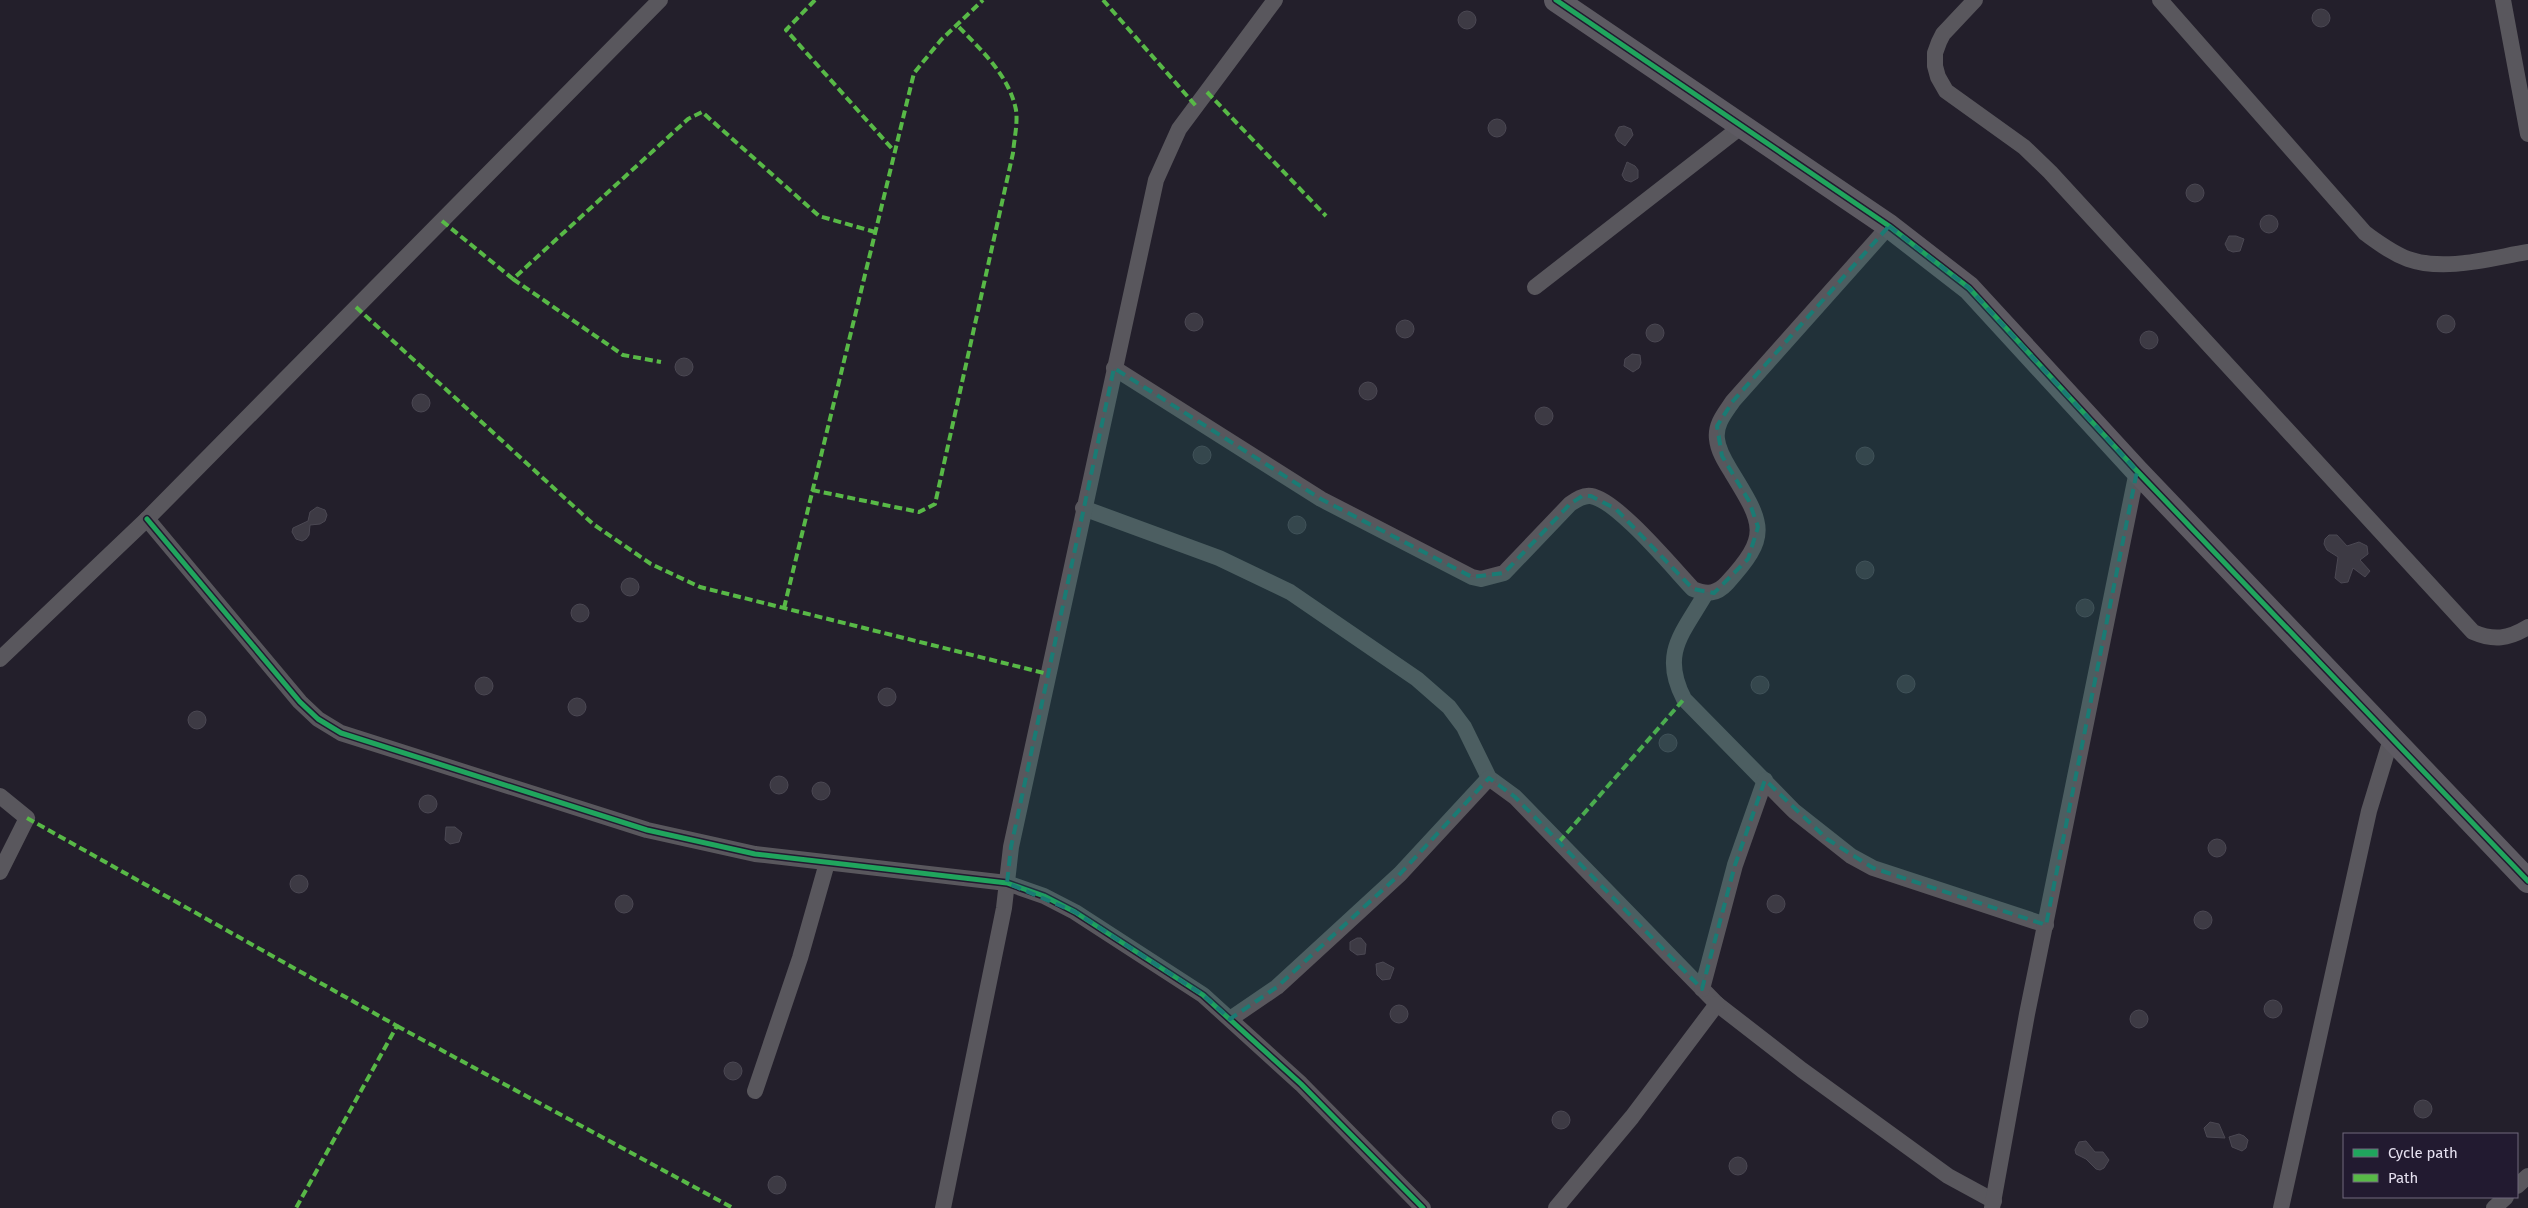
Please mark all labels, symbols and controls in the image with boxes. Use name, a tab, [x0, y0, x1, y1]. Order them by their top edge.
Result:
legend	[2343, 1133, 2518, 1198]
text: Cycle path	[2388, 1144, 2458, 1162]
text: Path	[2388, 1169, 2418, 1187]

